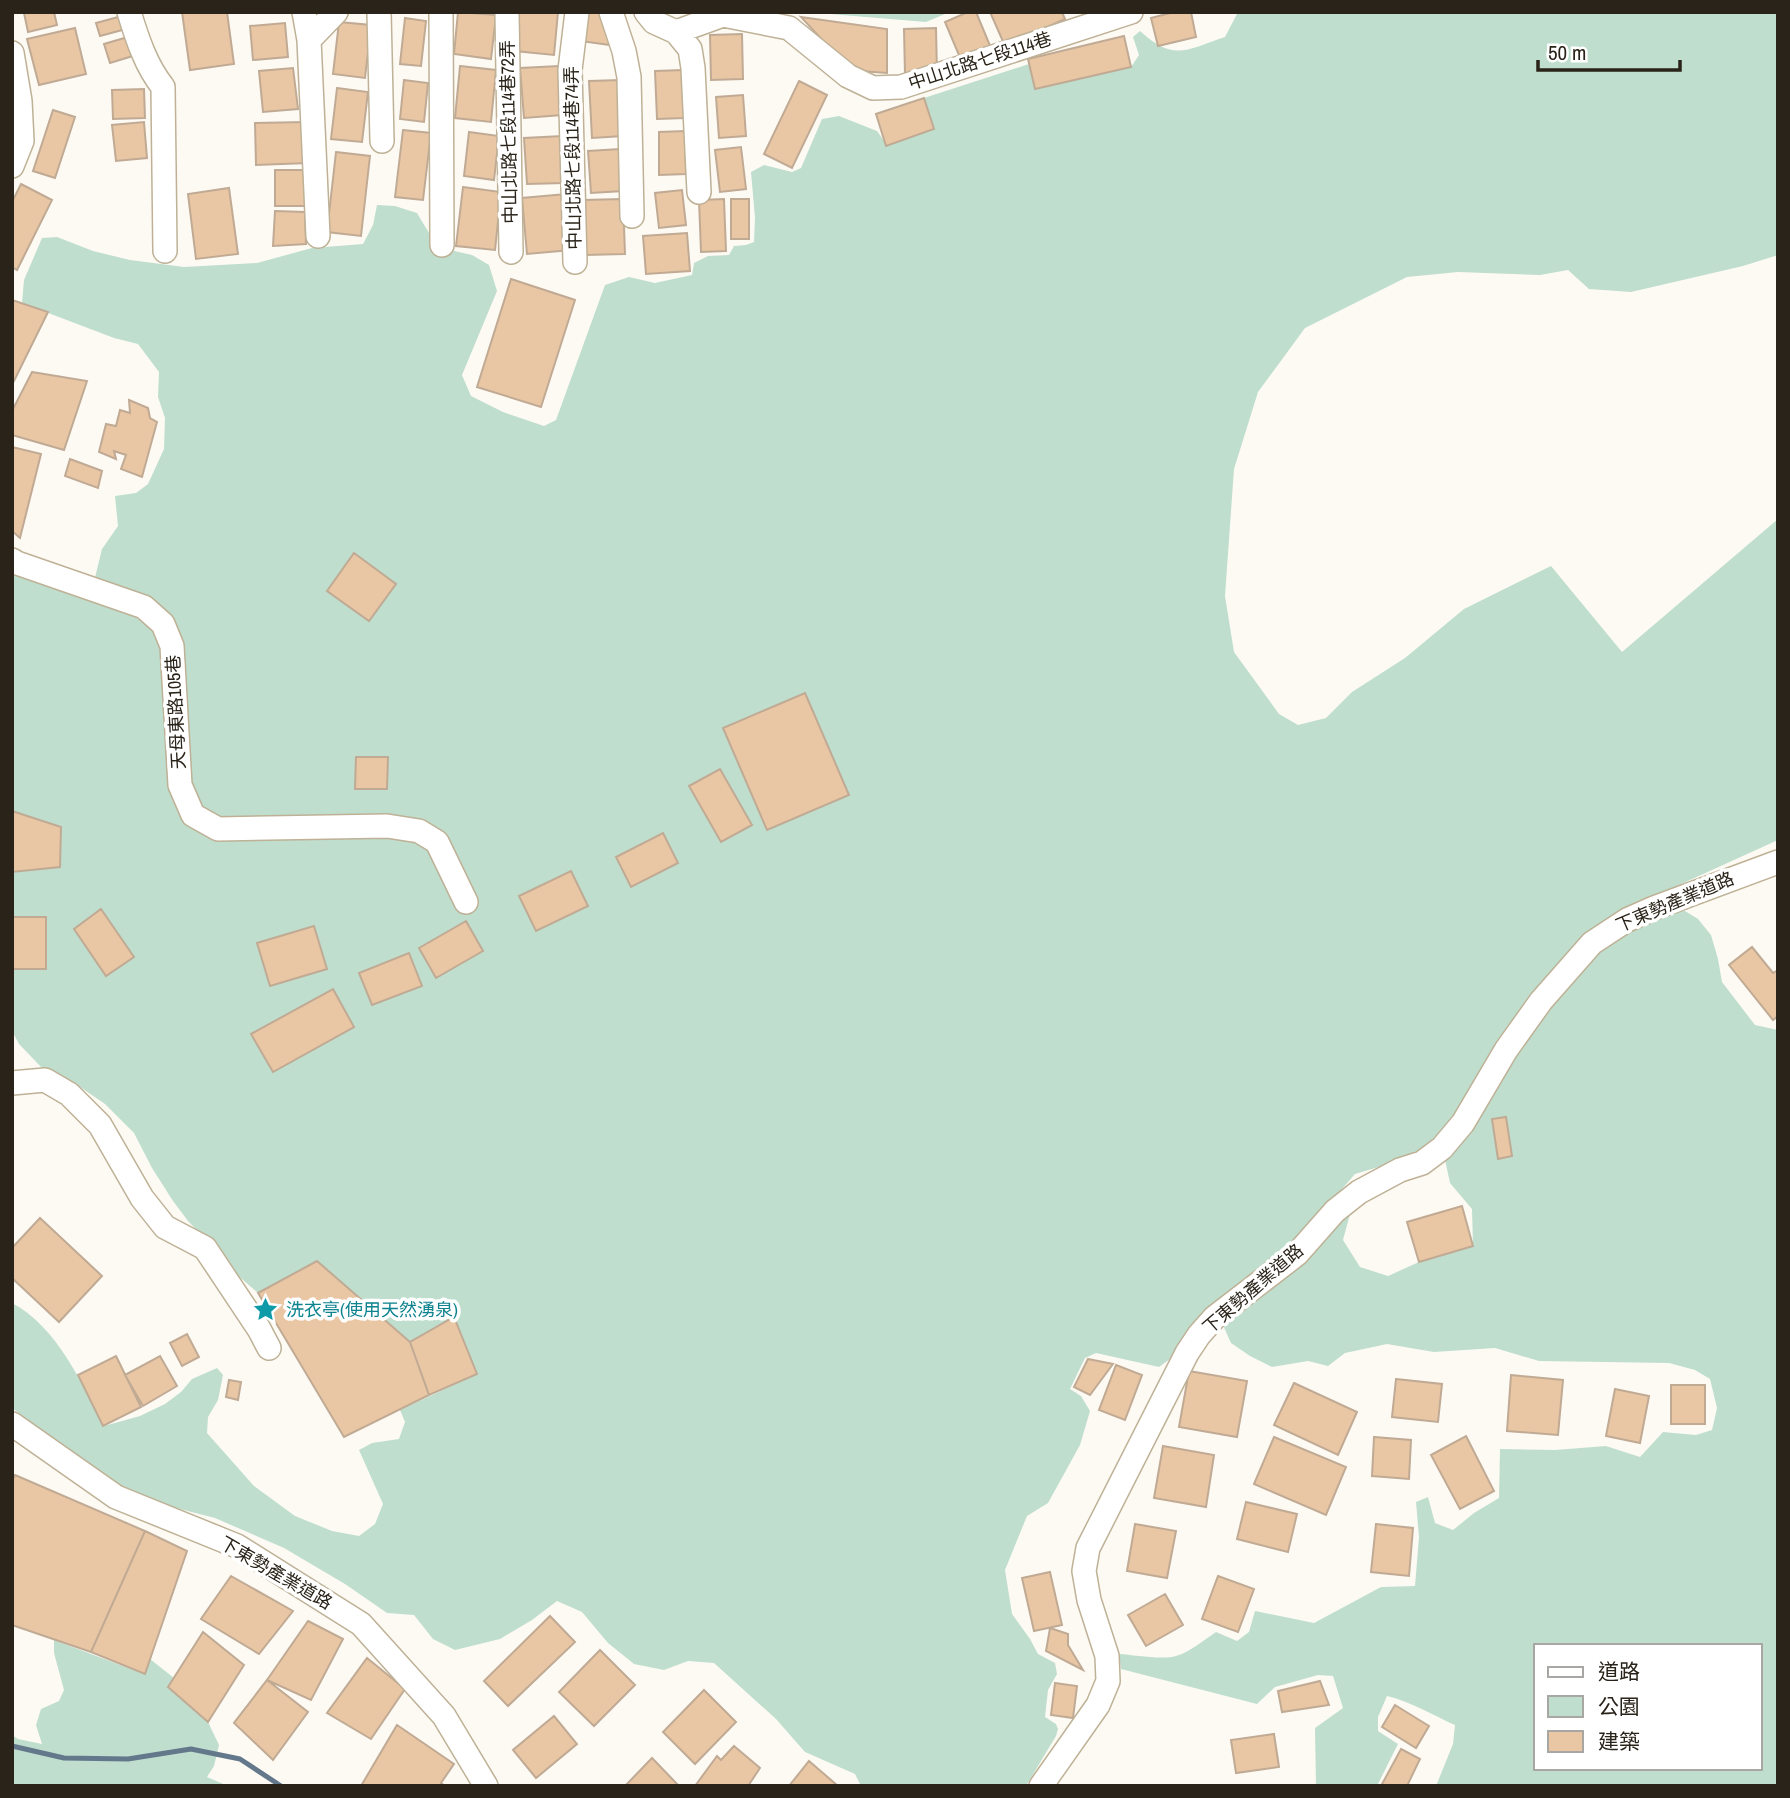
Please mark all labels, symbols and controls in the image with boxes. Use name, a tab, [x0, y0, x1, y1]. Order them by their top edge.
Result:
street label: 中山北路七段114巷	[905, 26, 1055, 96]
scale bar	[1538, 28, 1680, 72]
text: 50 m	[1548, 38, 1586, 67]
street label: 中山北路七段114巷72弄	[494, 40, 523, 224]
street label: 中山北路七段114巷74弄	[558, 66, 587, 250]
street label: 天母東路105巷	[160, 654, 191, 770]
street label: 下東勢產業道路	[1612, 865, 1738, 938]
street label: 下東勢產業道路	[1197, 1238, 1308, 1339]
place icon: 洗衣亭(使用天然湧泉)	[252, 1296, 280, 1324]
place label: 洗衣亭(使用天然湧泉)	[286, 1297, 458, 1322]
street label: 下東勢產業道路	[215, 1530, 337, 1615]
legend	[1534, 1644, 1762, 1770]
text: 道路	[1598, 1657, 1640, 1686]
text: 公園	[1598, 1692, 1640, 1721]
text: 建築	[1598, 1727, 1640, 1756]

